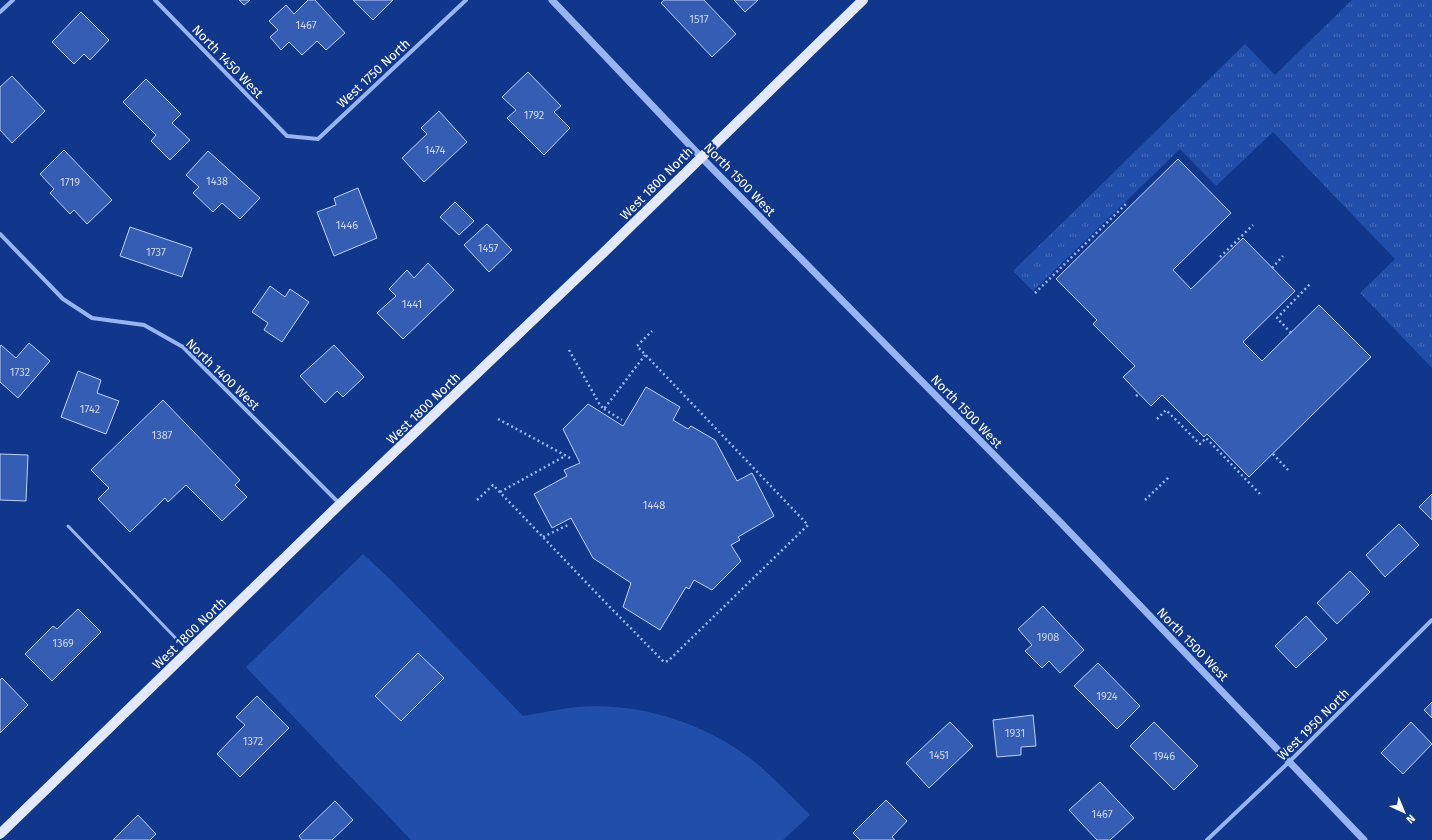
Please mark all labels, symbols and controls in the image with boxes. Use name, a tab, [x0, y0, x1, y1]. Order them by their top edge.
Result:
house number: 1517	[689, 13, 709, 26]
house number: 1467	[295, 19, 317, 32]
street label: North 1450 West	[189, 22, 266, 101]
street label: West 1750 North	[334, 36, 413, 111]
house number: 1792	[524, 109, 544, 122]
street label: North 1500 West	[701, 140, 779, 219]
house number: 1474	[425, 144, 445, 157]
street label: West 1800 North	[617, 144, 696, 223]
house number: 1438	[206, 175, 228, 188]
house number: 1719	[60, 176, 80, 189]
house number: 1446	[336, 219, 358, 232]
house number: 1457	[478, 242, 498, 255]
house number: 1737	[146, 246, 166, 259]
house number: 1441	[402, 298, 422, 311]
street label: North 1400 West	[183, 336, 263, 413]
house number: 1732	[10, 366, 30, 379]
street label: West 1800 North	[383, 369, 463, 447]
street label: North 1500 West	[928, 372, 1006, 451]
house number: 1742	[80, 403, 100, 416]
house number: 1387	[151, 429, 173, 442]
house number: 1448	[643, 499, 665, 512]
street label: West 1800 North	[149, 594, 229, 672]
street label: North 1500 West	[1154, 605, 1232, 684]
house number: 1908	[1037, 631, 1059, 644]
house number: 1369	[52, 637, 74, 650]
street label: West 1950 North	[1274, 685, 1352, 763]
house number: 1924	[1096, 690, 1118, 703]
house number: 1931	[1005, 727, 1025, 740]
house number: 1372	[243, 735, 263, 748]
house number: 1451	[929, 749, 949, 762]
house number: 1946	[1153, 750, 1175, 763]
north arrow	[1384, 792, 1424, 832]
house number: 1467	[1091, 808, 1113, 821]
text: N	[1403, 812, 1418, 826]

